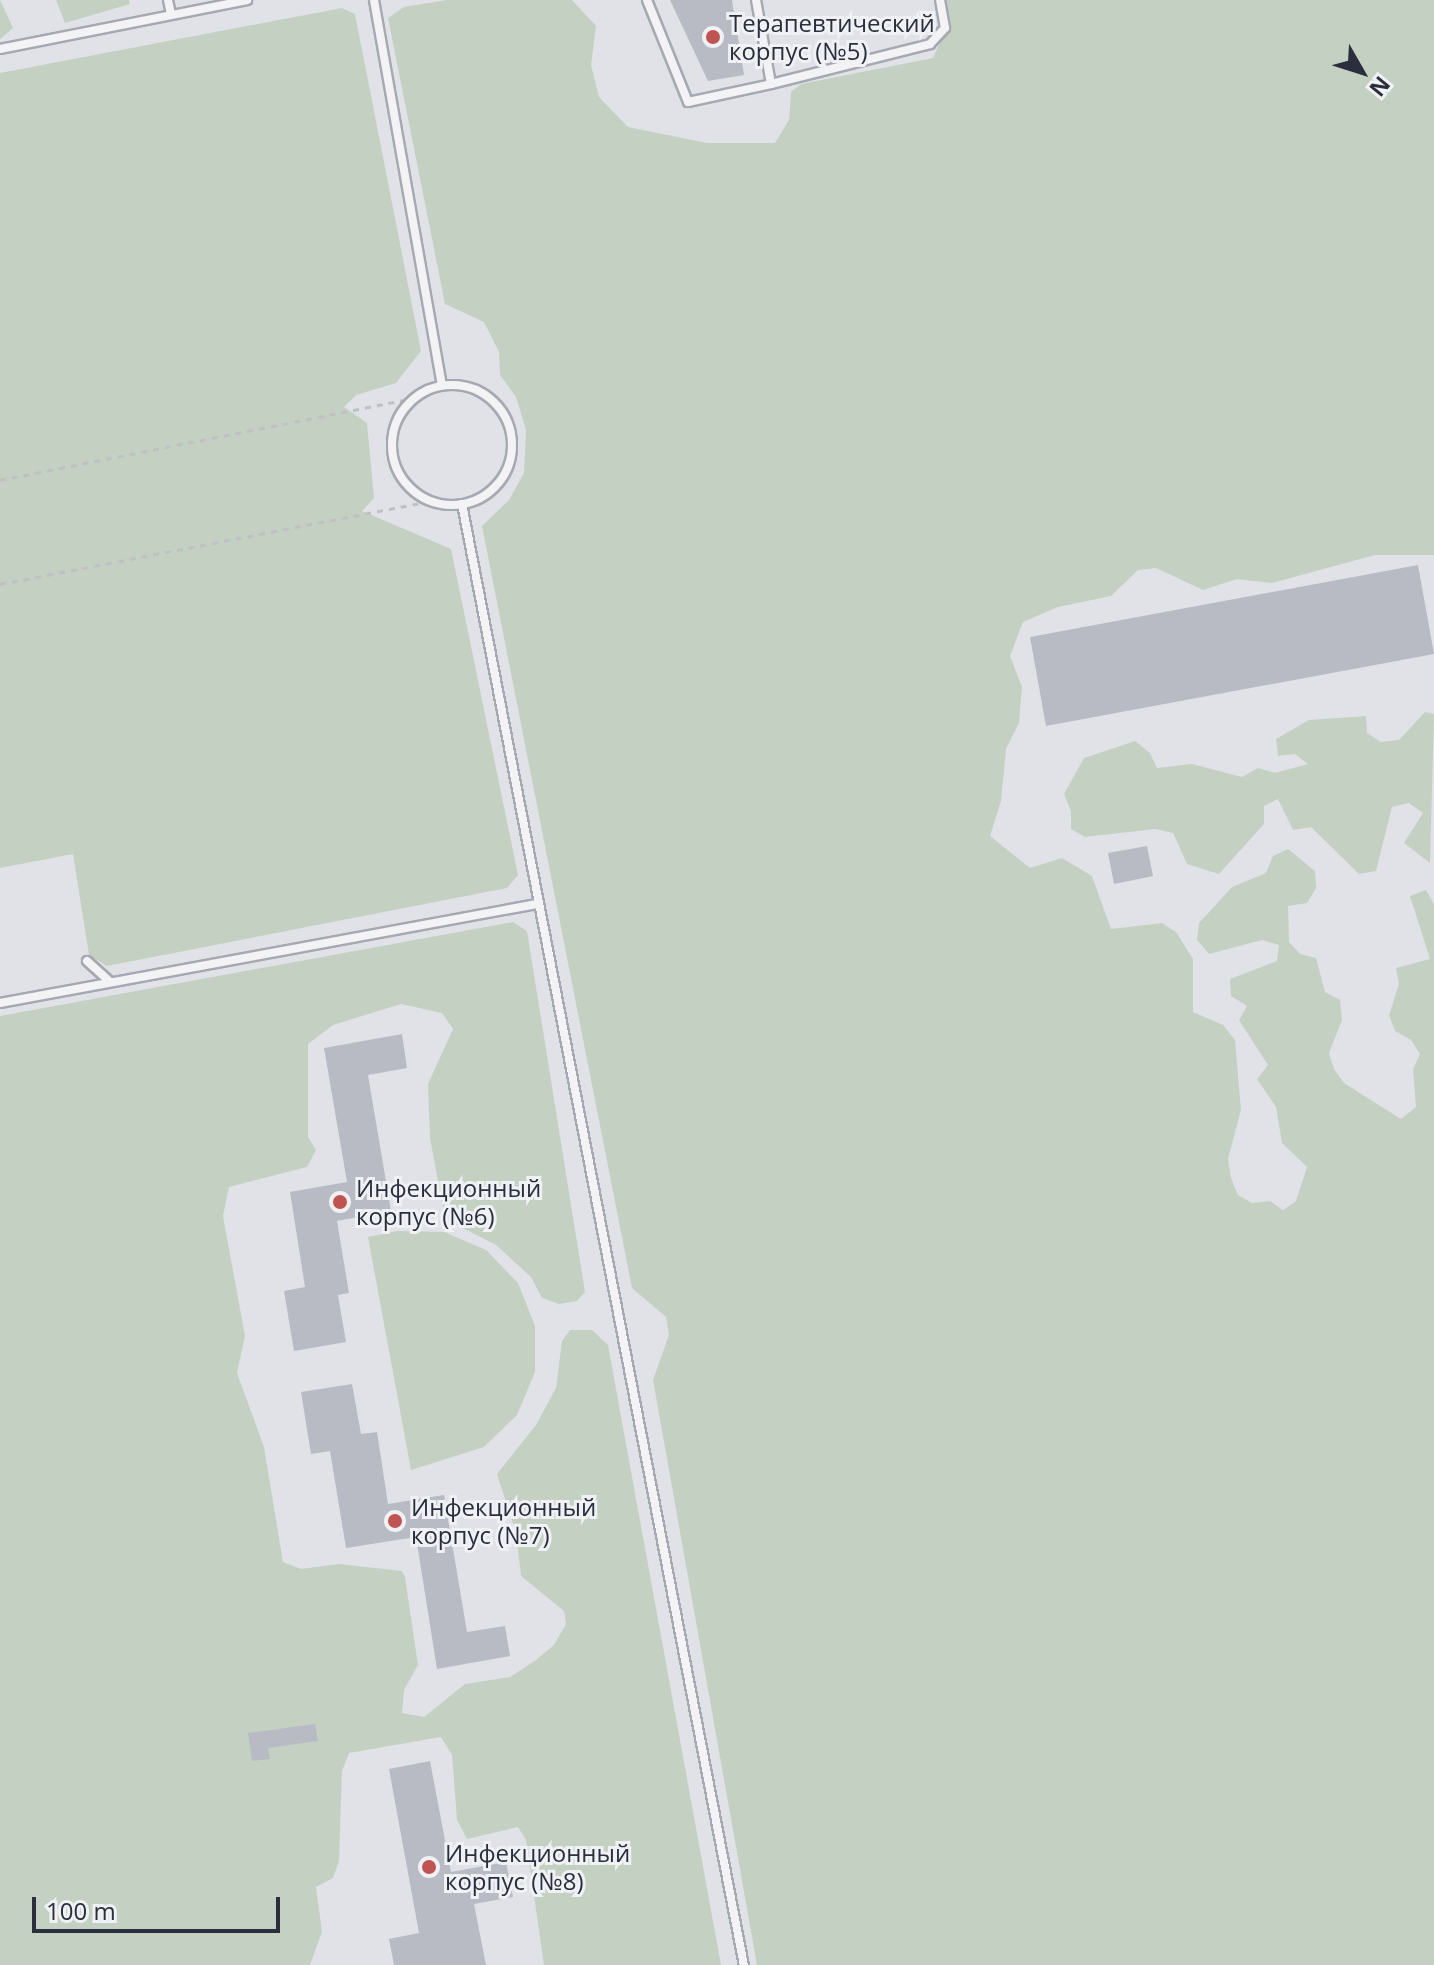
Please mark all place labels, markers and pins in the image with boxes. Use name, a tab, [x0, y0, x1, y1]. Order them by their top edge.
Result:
place label: Терапевтический корпус (№5)	[729, 9, 935, 65]
marker: Терапевтический корпус (№5)	[704, 28, 722, 46]
place label: Инфекционный корпус (№6)	[356, 1174, 541, 1230]
marker: Инфекционный корпус (№6)	[331, 1193, 349, 1211]
place label: Инфекционный корпус (№7)	[411, 1493, 596, 1549]
marker: Инфекционный корпус (№7)	[386, 1512, 404, 1530]
place label: Инфекционный корпус (№8)	[445, 1839, 630, 1895]
marker: Инфекционный корпус (№8)	[420, 1858, 438, 1876]

